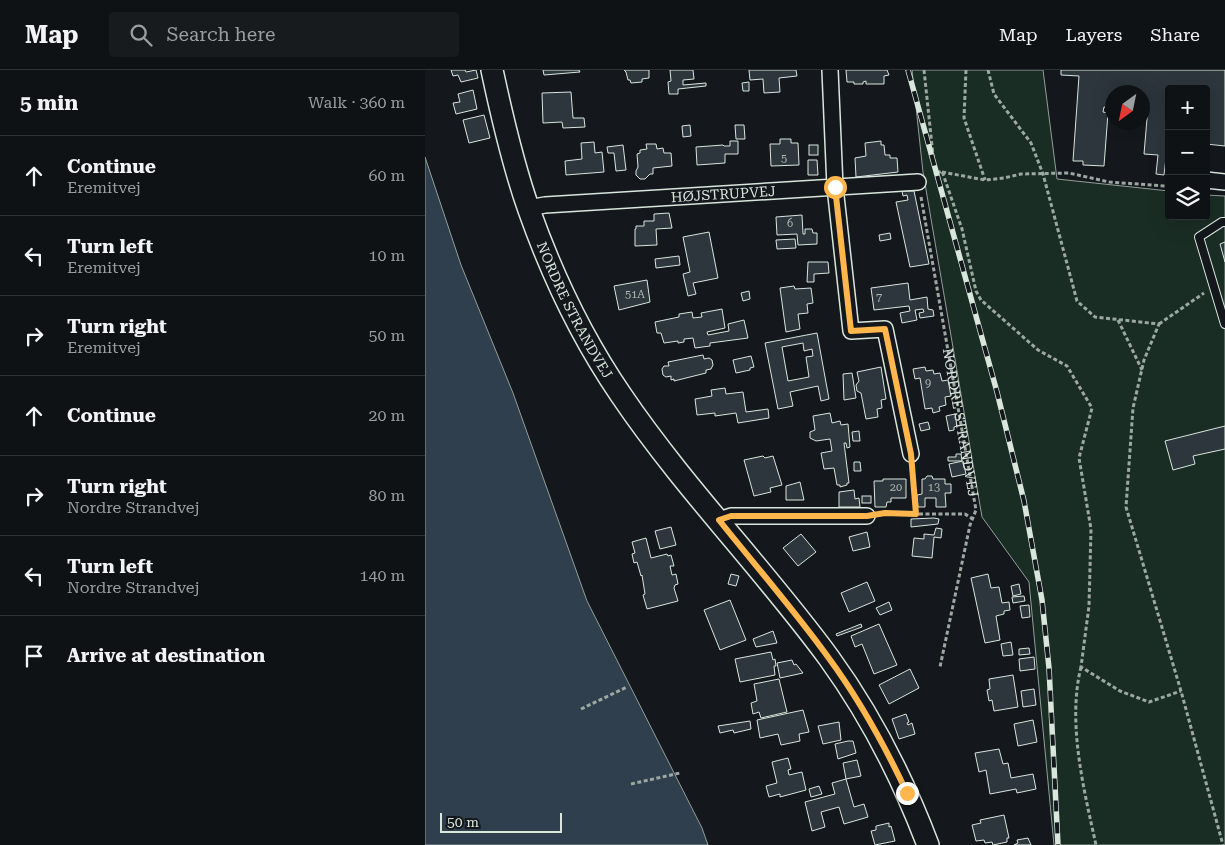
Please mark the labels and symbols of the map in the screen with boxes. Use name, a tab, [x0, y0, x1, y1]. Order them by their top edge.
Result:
north arrow	[1105, 85, 1150, 130]
house number: 5	[781, 152, 787, 165]
route start	[824, 176, 847, 199]
street label: HØJSTRUPVEJ	[670, 183, 776, 205]
house number: 6	[787, 217, 793, 230]
street label: NORDRE STRANDVEJ	[534, 239, 616, 381]
house number: 51A	[625, 288, 645, 301]
house number: 7	[876, 291, 882, 304]
street label: NORDRE STRANDVEJ	[940, 347, 982, 498]
house number: 9	[925, 377, 931, 390]
house number: 20	[890, 481, 902, 494]
house number: 13	[928, 481, 940, 494]
route end	[896, 782, 919, 805]
scale bar	[440, 810, 563, 833]

